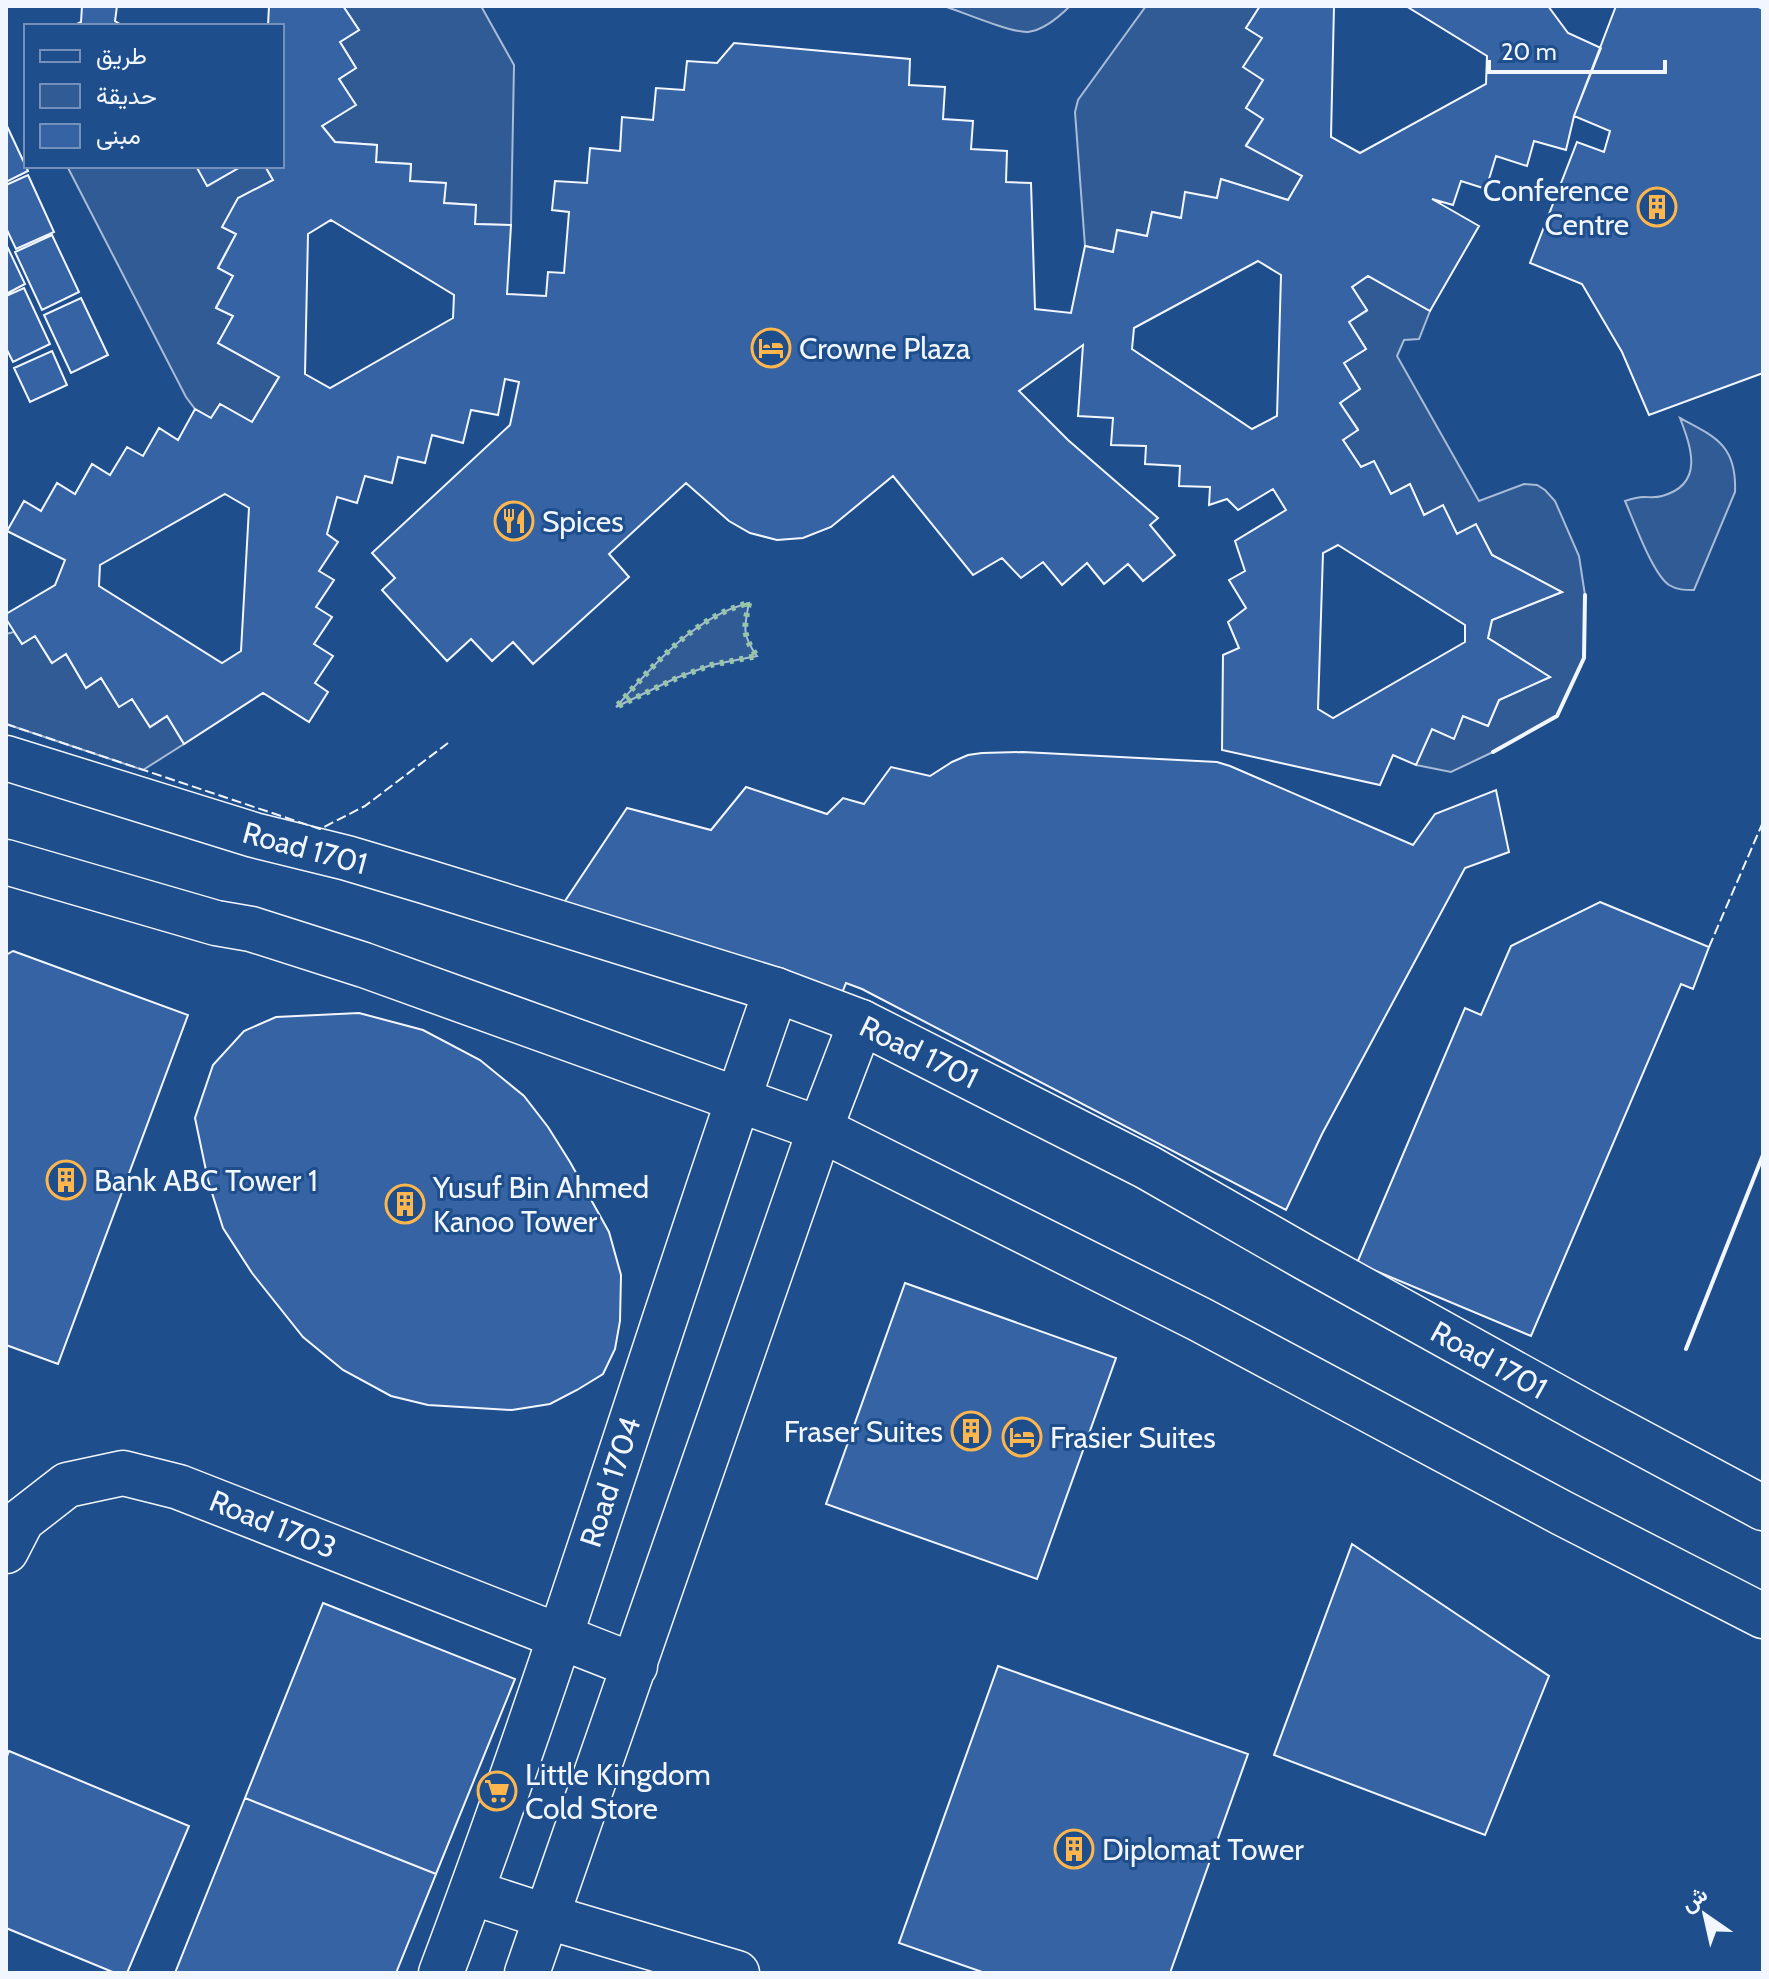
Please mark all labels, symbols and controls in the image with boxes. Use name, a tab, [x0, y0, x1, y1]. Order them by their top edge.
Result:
legend	[24, 24, 284, 168]
scale bar	[1489, 24, 1665, 74]
text: 20 m	[1501, 37, 1557, 66]
text: طريق	[96, 41, 147, 71]
text: حديقة	[96, 81, 157, 110]
text: مبنى	[96, 121, 141, 150]
place label: Conference Centre	[1483, 172, 1629, 243]
building icon: Conference Centre	[1636, 186, 1678, 228]
hotel icon: Crowne Plaza	[750, 327, 792, 369]
place label: Crowne Plaza	[799, 330, 971, 367]
restaurant icon: Spices	[493, 500, 535, 542]
place label: Spices	[542, 503, 624, 540]
street label: Road 1701	[239, 814, 371, 882]
street label: Road 1701	[854, 1008, 984, 1096]
building icon: Bank ABC Tower 1	[45, 1159, 87, 1201]
place label: Bank ABC Tower 1	[94, 1162, 318, 1199]
place label: Yusuf Bin Ahmed Kanoo Tower	[432, 1169, 649, 1240]
building icon: Yusuf Bin Ahmed Kanoo Tower	[384, 1183, 426, 1225]
street label: Road 1701	[1424, 1313, 1554, 1407]
building icon: Fraser Suites	[950, 1410, 992, 1452]
street label: Road 1704	[572, 1412, 648, 1552]
place label: Fraser Suites	[784, 1413, 943, 1450]
hotel icon: Frasier Suites	[1001, 1416, 1043, 1458]
place label: Frasier Suites	[1050, 1419, 1216, 1456]
street label: Road 1703	[204, 1482, 342, 1566]
place label: Little Kingdom Cold Store	[525, 1756, 711, 1827]
supermarket icon: Little Kingdom Cold Store	[476, 1770, 518, 1812]
building icon: Diplomat Tower	[1053, 1828, 1095, 1870]
place label: Diplomat Tower	[1102, 1831, 1304, 1868]
north arrow	[1665, 1875, 1745, 1955]
text: ش	[1676, 1880, 1713, 1917]

